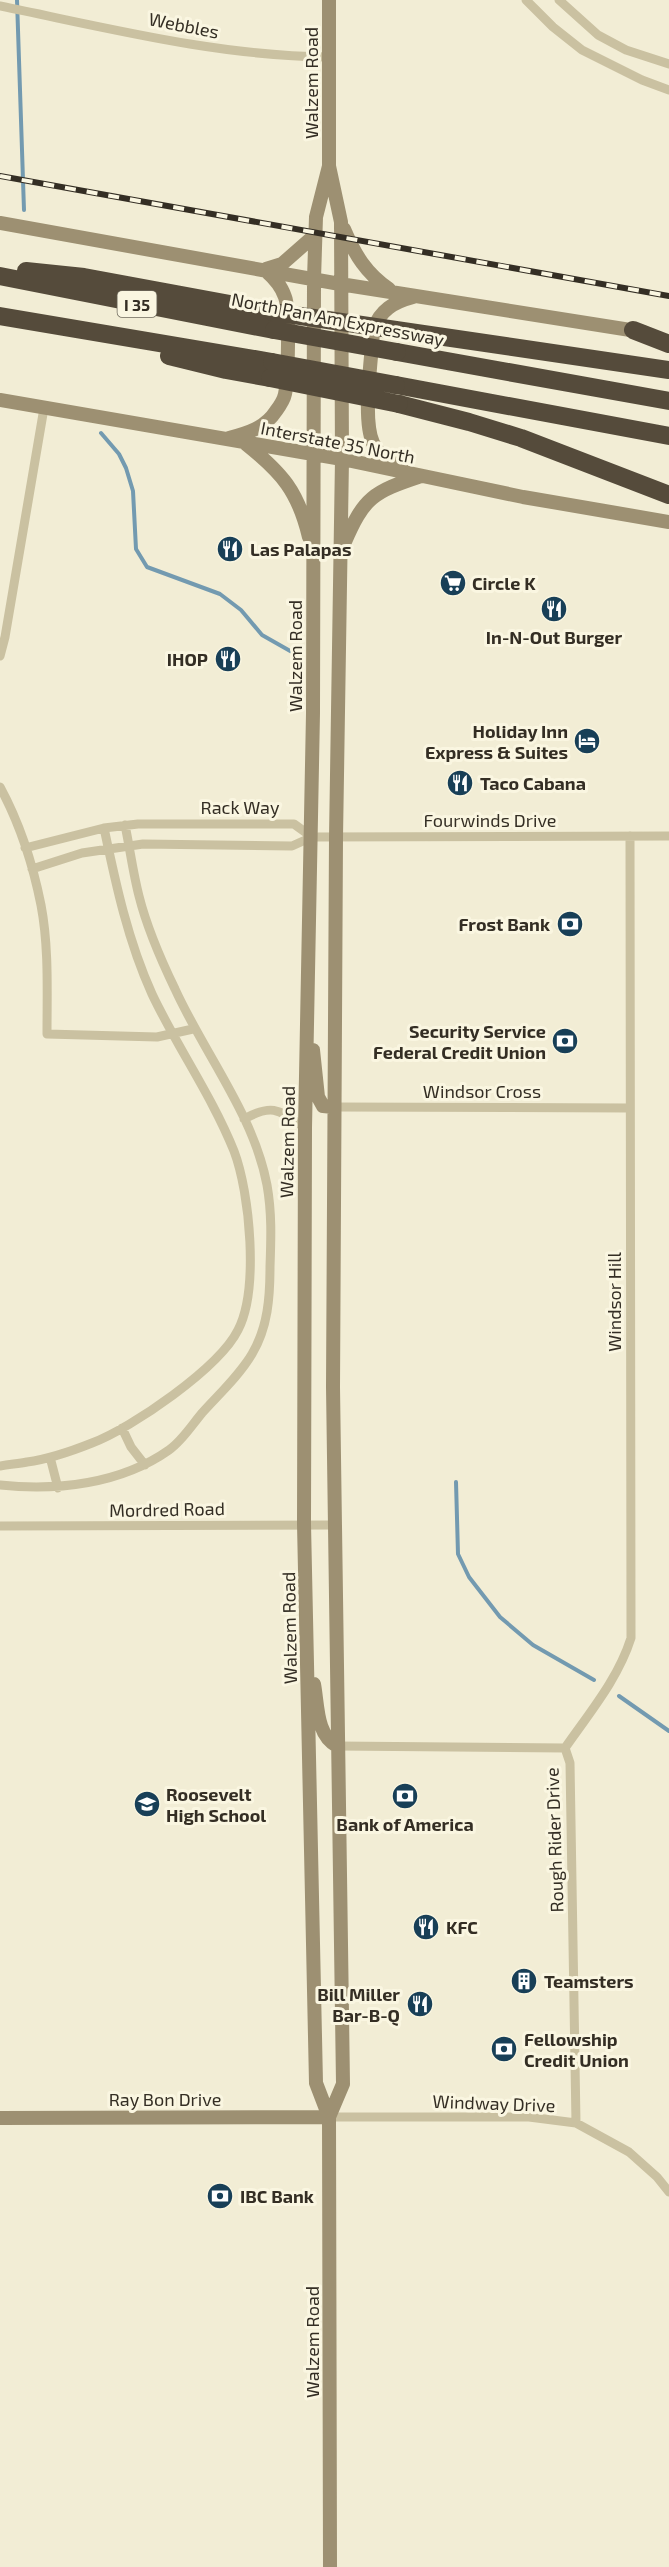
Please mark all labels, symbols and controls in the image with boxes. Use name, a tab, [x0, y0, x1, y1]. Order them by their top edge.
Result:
street label: Webbles	[147, 7, 221, 43]
street label: Walzem Road	[300, 27, 322, 139]
street label: North Pan Am Expressway	[230, 288, 447, 351]
road number: I 35	[118, 291, 156, 317]
street label: Interstate 35 North	[259, 416, 417, 468]
restaurant icon: Las Palapas	[215, 534, 245, 564]
place label: Las Palapas	[250, 538, 351, 560]
supermarket icon: Circle K	[438, 568, 468, 598]
place label: Circle K	[472, 572, 536, 594]
restaurant icon: In-N-Out Burger	[539, 594, 569, 624]
street label: Walzem Road	[284, 600, 306, 712]
place label: In-N-Out Burger	[486, 626, 622, 648]
restaurant icon: IHOP	[213, 644, 243, 674]
place label: IHOP	[167, 648, 208, 670]
place label: Holiday Inn Express & Suites	[425, 720, 568, 763]
hotel icon: Holiday Inn Express & Suites	[572, 726, 602, 756]
restaurant icon: Taco Cabana	[445, 768, 475, 798]
place label: Taco Cabana	[480, 772, 586, 794]
street label: Rack Way	[201, 796, 280, 818]
street label: Fourwinds Drive	[423, 809, 557, 831]
bank icon: Frost Bank	[555, 909, 585, 939]
place label: Frost Bank	[459, 913, 550, 935]
place label: Security Service Federal Credit Union	[373, 1020, 546, 1063]
bank icon: Security Service Federal Credit Union	[550, 1026, 580, 1056]
street label: Windsor Cross	[423, 1080, 541, 1102]
street label: Walzem Road	[275, 1086, 299, 1198]
street label: Windsor Hill	[603, 1251, 625, 1352]
street label: Mordred Road	[109, 1497, 225, 1521]
street label: Walzem Road	[277, 1572, 301, 1684]
street label: Rough Rider Drive	[540, 1767, 568, 1913]
bank icon: Bank of America	[390, 1781, 420, 1811]
place label: Roosevelt High School	[166, 1783, 266, 1826]
school or university icon: Roosevelt High School	[132, 1789, 162, 1819]
place label: Bank of America	[336, 1813, 474, 1835]
restaurant icon: KFC	[411, 1912, 441, 1942]
place label: KFC	[446, 1916, 478, 1938]
building icon: Teamsters	[509, 1966, 539, 1996]
place label: Teamsters	[544, 1970, 634, 1992]
place label: Bill Miller Bar-B-Q	[317, 1983, 400, 2026]
restaurant icon: Bill Miller Bar-B-Q	[405, 1989, 435, 2019]
place label: Fellowship Credit Union	[524, 2028, 629, 2071]
bank icon: Fellowship Credit Union	[489, 2034, 519, 2064]
street label: Ray Bon Drive	[109, 2088, 221, 2110]
street label: Windway Drive	[432, 2090, 556, 2116]
bank icon: IBC Bank	[205, 2181, 235, 2211]
place label: IBC Bank	[240, 2185, 314, 2207]
street label: Walzem Road	[301, 2286, 323, 2398]

